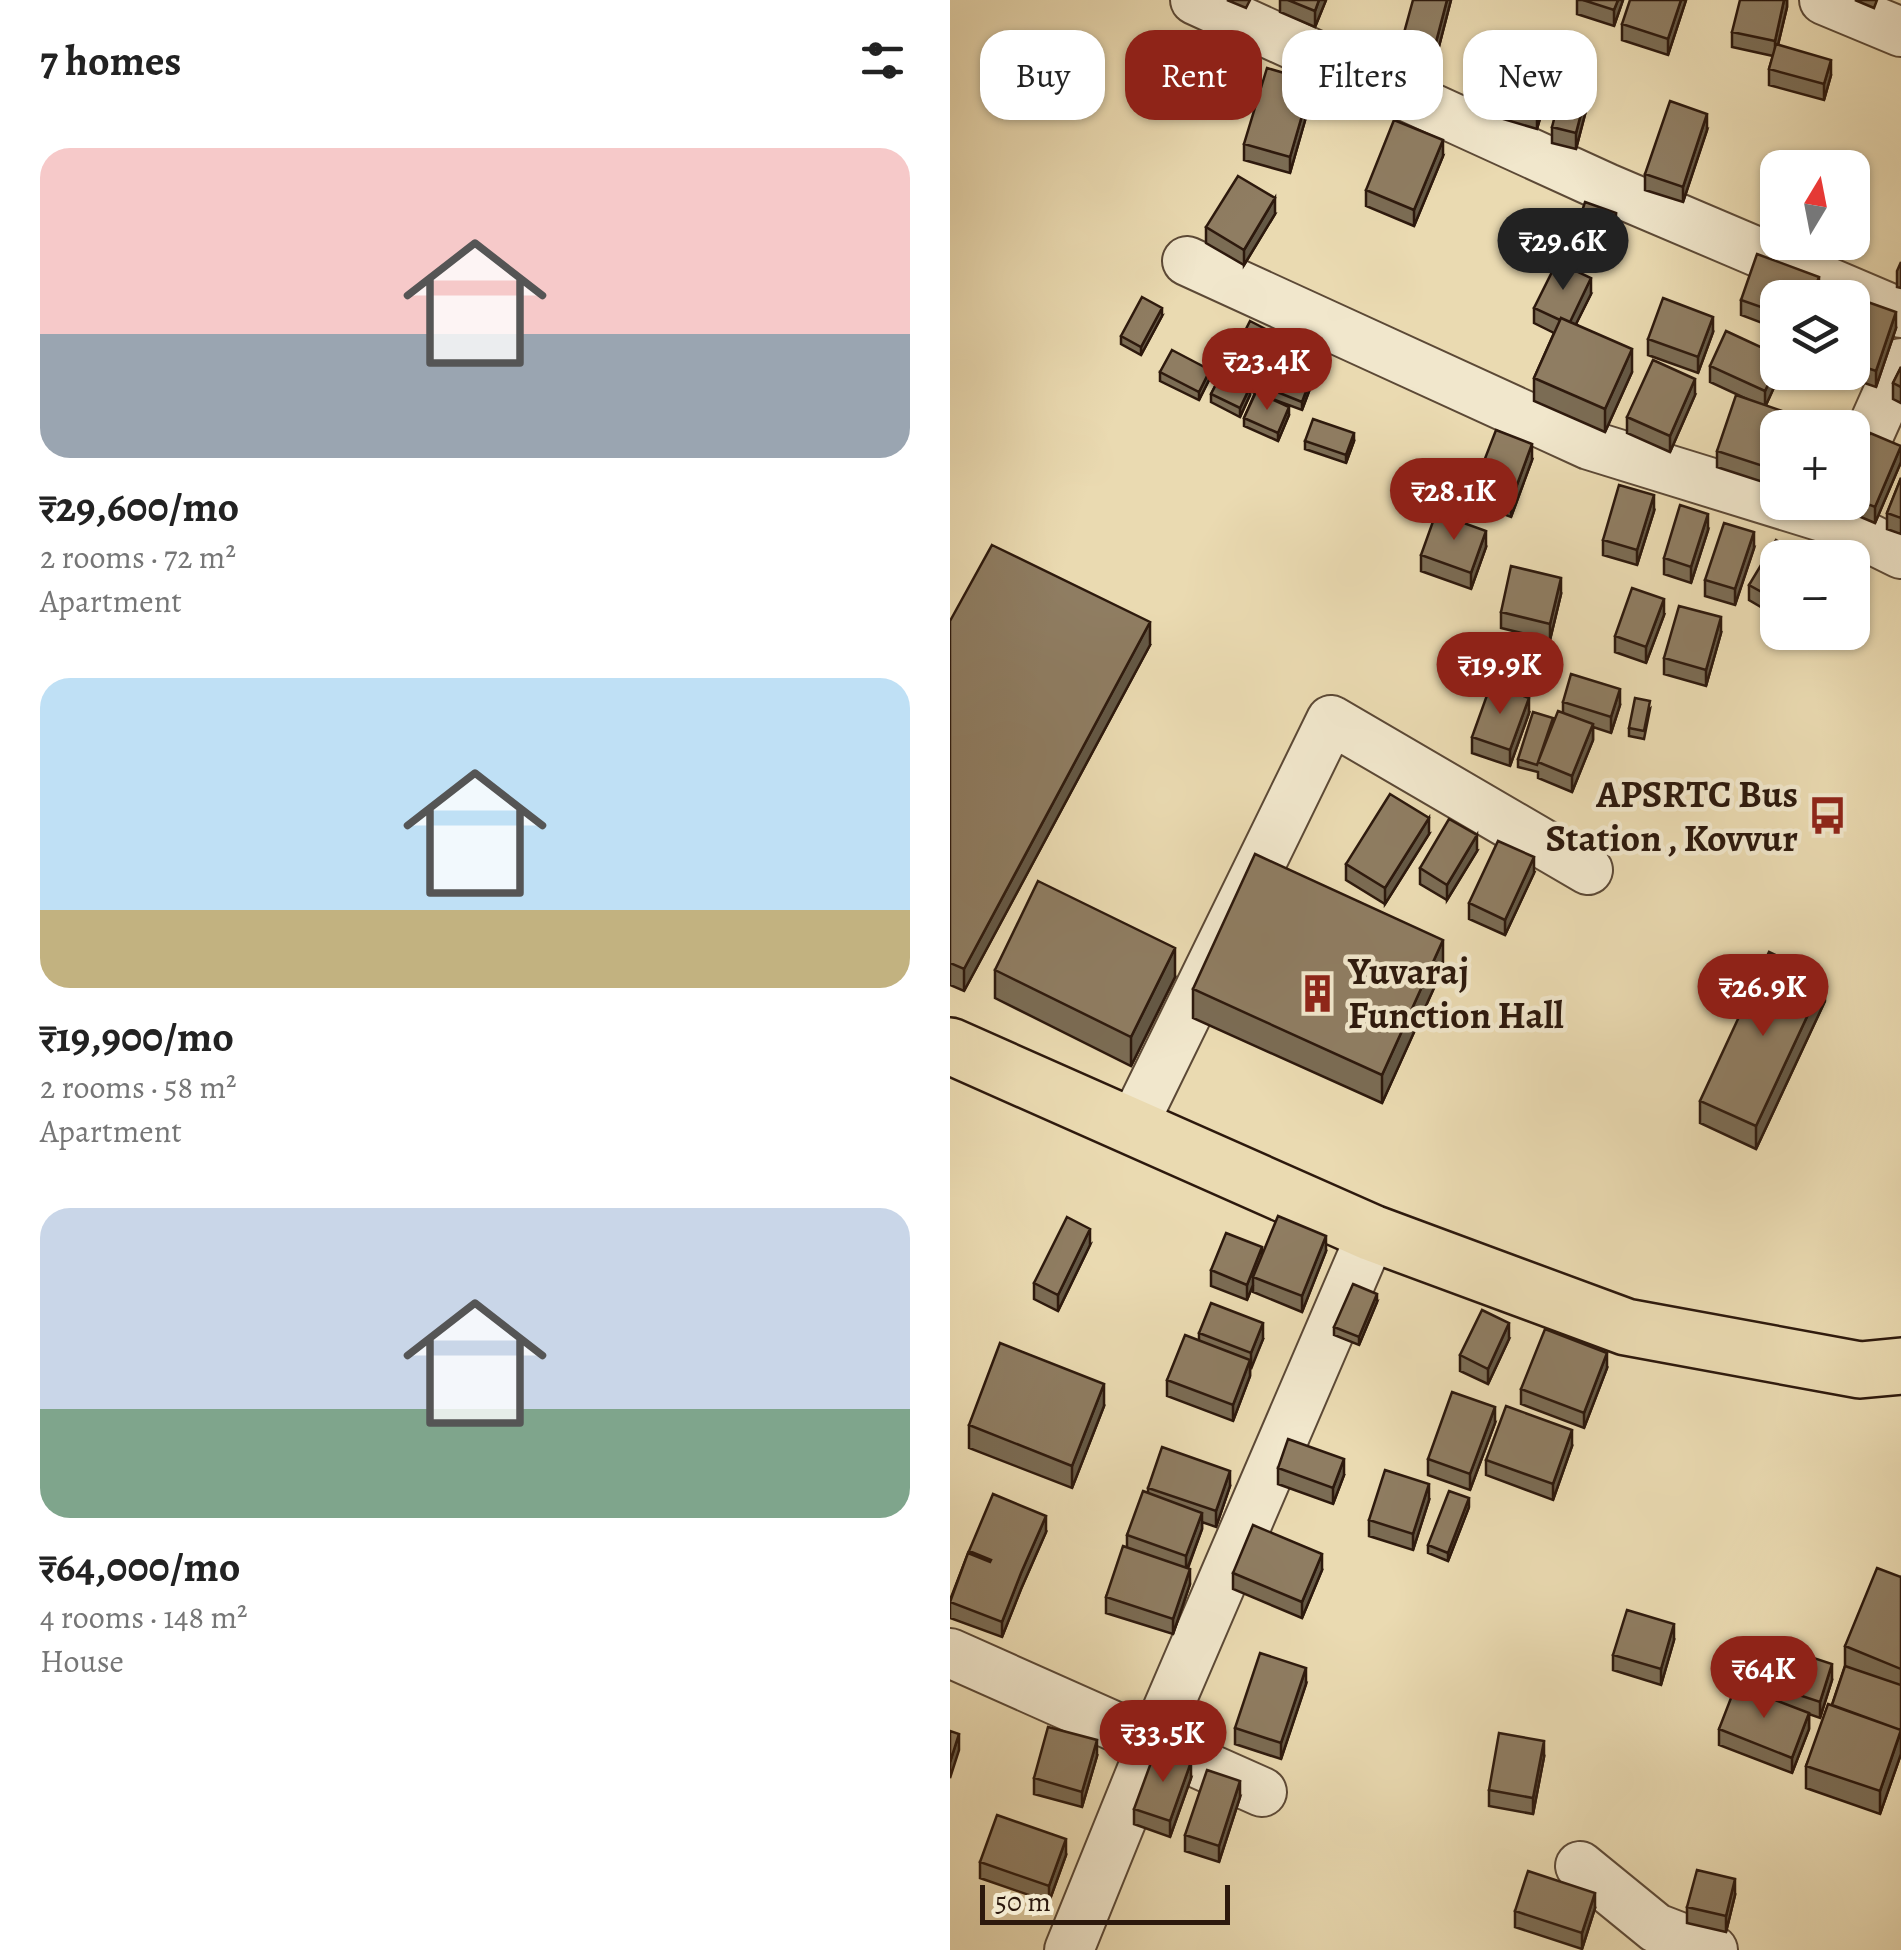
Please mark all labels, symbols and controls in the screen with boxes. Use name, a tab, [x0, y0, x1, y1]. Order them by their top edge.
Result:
chip: Buy	[980, 30, 1105, 120]
chip: Rent	[1125, 30, 1262, 120]
chip: Filters	[1282, 30, 1443, 120]
chip: New	[1463, 30, 1597, 120]
text: 7 homes	[40, 32, 181, 89]
icon: filters	[855, 33, 910, 88]
north arrow	[1760, 150, 1870, 260]
map controls	[1760, 150, 1870, 650]
pin: ₹29.6K	[1482, 208, 1644, 293]
icon: home	[385, 213, 565, 393]
text: ₹29.6K	[1519, 218, 1607, 262]
button: layers	[1760, 280, 1870, 390]
pin: ₹23.4K	[1186, 328, 1348, 413]
text: ₹23.4K	[1224, 338, 1310, 382]
button: +	[1760, 410, 1870, 520]
pin: ₹28.1K	[1373, 458, 1535, 543]
text: ₹28.1K	[1412, 468, 1496, 512]
text: ₹29,600/mo	[40, 478, 239, 535]
text: 2 rooms · 72 m²	[40, 535, 236, 579]
button: −	[1760, 540, 1870, 650]
text: Apartment	[40, 579, 182, 623]
pin: ₹19.9K	[1419, 632, 1581, 717]
text: ₹19.9K	[1459, 642, 1541, 686]
icon: home	[385, 743, 565, 923]
place label: APSRTC Bus Station , Kovvur	[1545, 768, 1798, 864]
bus stop icon: APSRTC Bus Station , Kovvur	[1807, 795, 1849, 837]
place label: Yuvaraj Function Hall	[1347, 945, 1564, 1041]
pin: ₹26.9K	[1682, 954, 1844, 1039]
text: ₹26.9K	[1719, 964, 1807, 1008]
building icon: Yuvaraj Function Hall	[1297, 972, 1339, 1014]
text: ₹19,900/mo	[40, 1008, 234, 1065]
text: 2 rooms · 58 m²	[40, 1065, 237, 1109]
text: Apartment	[40, 1109, 182, 1153]
icon: home	[385, 1273, 565, 1453]
text: ₹64,000/mo	[40, 1538, 240, 1595]
text: 4 rooms · 148 m²	[40, 1595, 248, 1639]
pin: ₹64K	[1705, 1636, 1823, 1721]
text: House	[40, 1639, 124, 1683]
text: ₹64K	[1733, 1646, 1795, 1690]
pin: ₹33.5K	[1082, 1700, 1244, 1785]
text: ₹33.5K	[1122, 1710, 1204, 1754]
scale bar	[980, 1880, 1230, 1924]
text: 50 m	[995, 1883, 1051, 1921]

